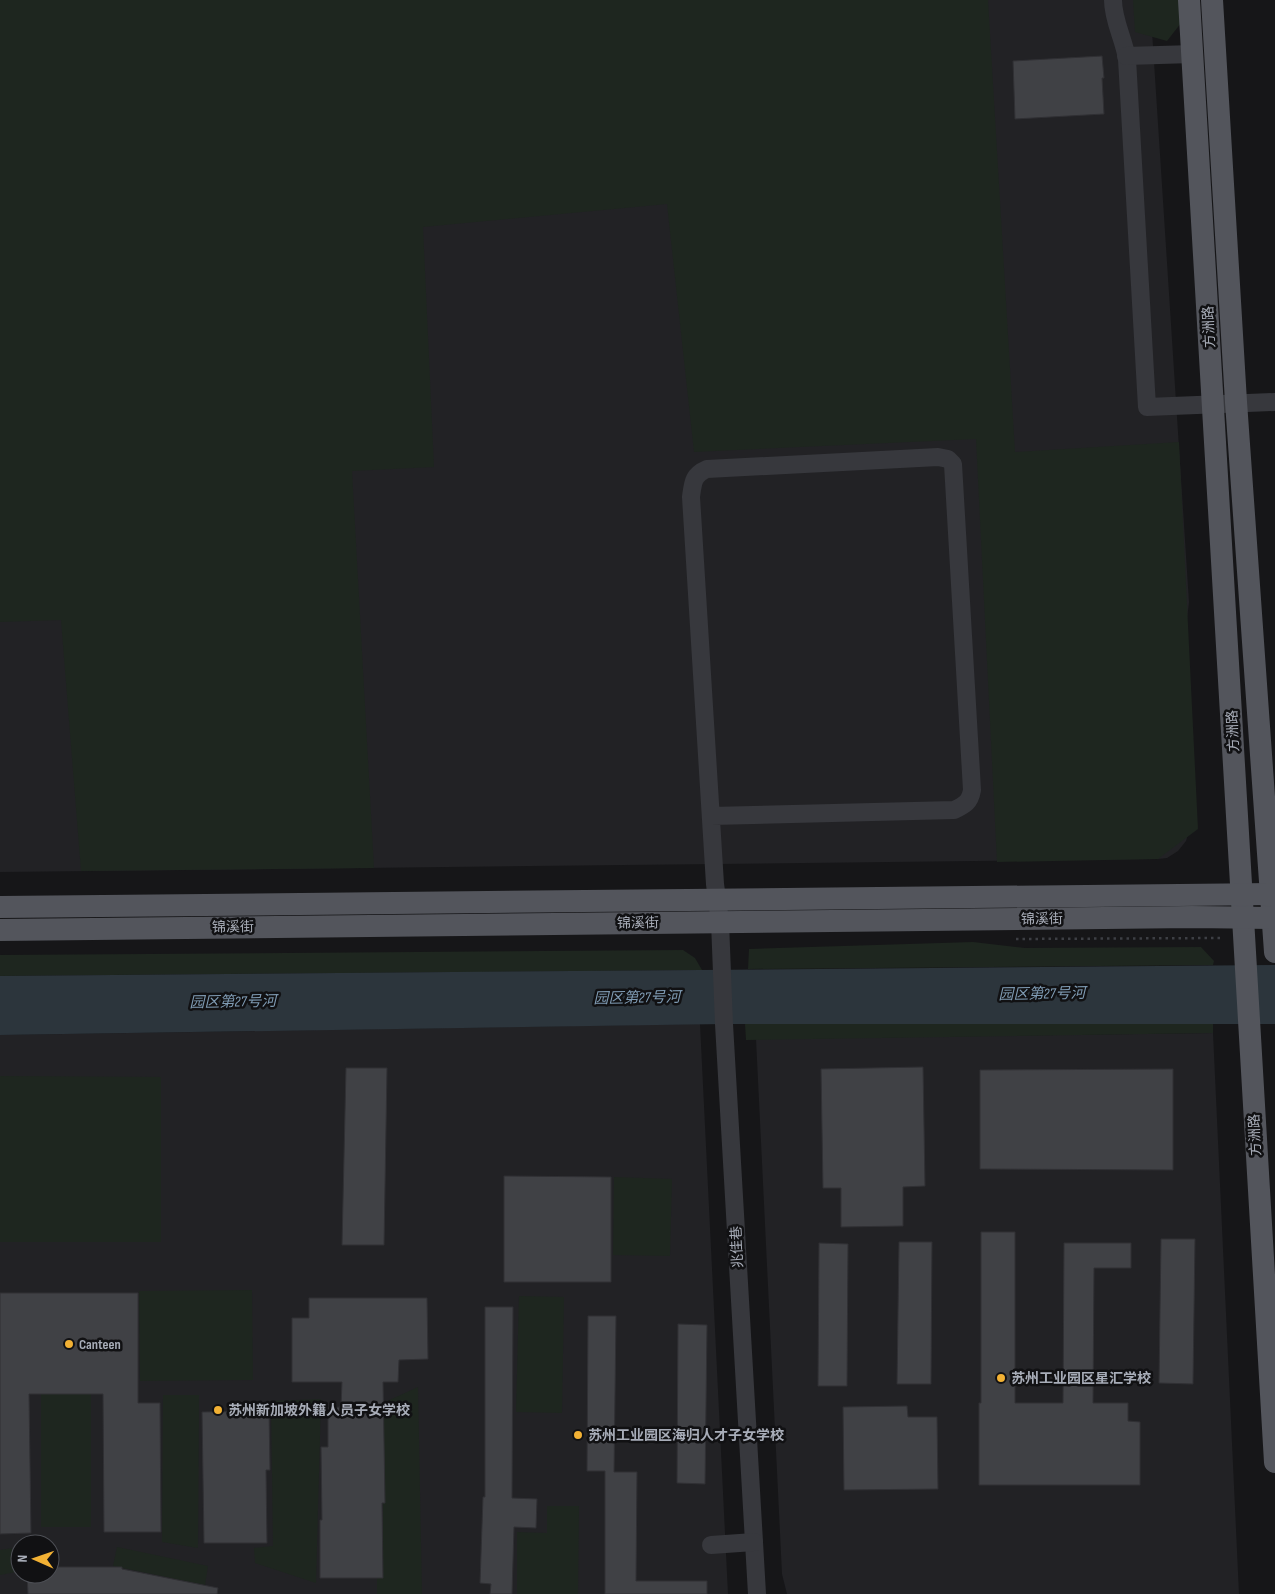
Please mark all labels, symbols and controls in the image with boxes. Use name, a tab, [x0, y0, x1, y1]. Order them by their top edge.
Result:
street label: 方洲路	[1199, 306, 1219, 348]
street label: 方洲路	[1223, 710, 1243, 752]
street label: 锦溪街	[1021, 910, 1063, 928]
street label: 锦溪街	[617, 914, 659, 932]
street label: 锦溪街	[212, 918, 254, 936]
water label: 园区第27号河	[998, 984, 1089, 1004]
water label: 园区第27号河	[593, 988, 684, 1008]
water label: 园区第27号河	[189, 992, 280, 1012]
street label: 方洲路	[1245, 1114, 1265, 1156]
street label: 兆佳巷	[727, 1226, 747, 1268]
place label: Canteen	[79, 1336, 121, 1353]
marker: Canteen	[63, 1338, 75, 1350]
place label: 苏州工业园区星汇学校	[1011, 1370, 1151, 1387]
marker: 苏州工业园区星汇学校	[995, 1372, 1007, 1384]
place label: 苏州新加坡外籍人员子女学校	[228, 1402, 410, 1419]
marker: 苏州新加坡外籍人员子女学校	[212, 1404, 224, 1416]
place label: 苏州工业园区海归人才子女学校	[588, 1427, 784, 1444]
marker: 苏州工业园区海归人才子女学校	[572, 1429, 584, 1441]
north arrow	[10, 1534, 60, 1584]
text: N	[14, 1555, 31, 1563]

